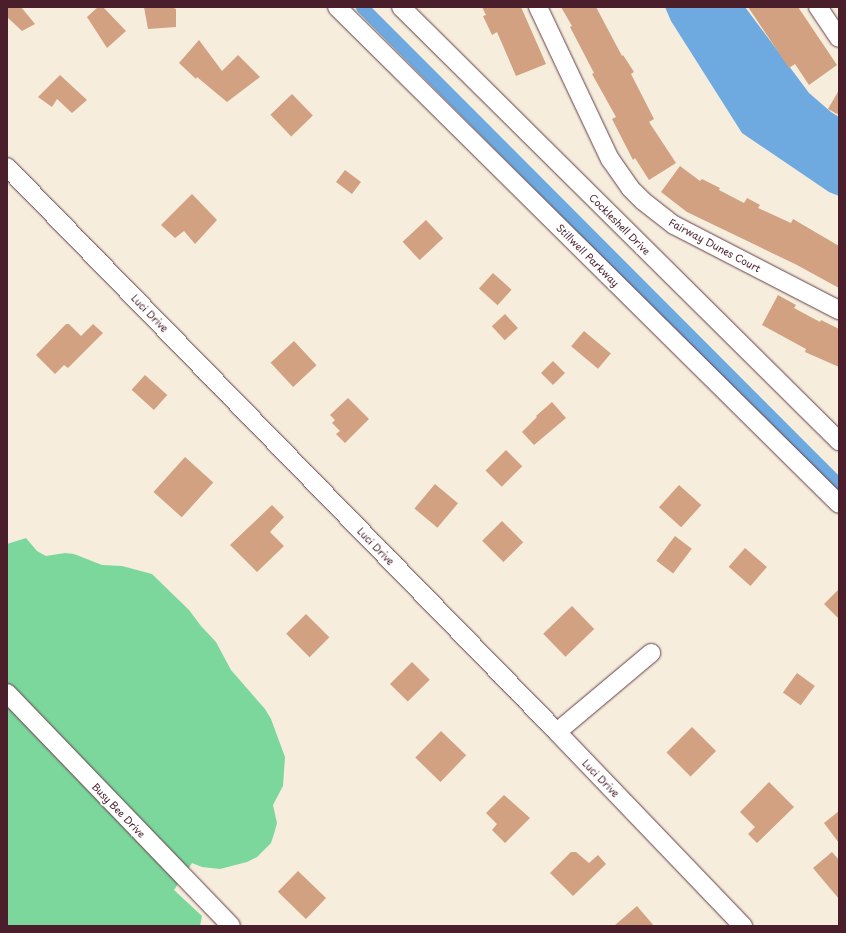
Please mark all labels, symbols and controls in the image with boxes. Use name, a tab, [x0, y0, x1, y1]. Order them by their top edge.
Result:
street label: Cockleshell Drive	[587, 191, 653, 257]
street label: Fairway Dunes Court	[667, 216, 763, 274]
street label: Stillwell Parkway	[554, 221, 622, 289]
street label: Luci Drive	[129, 292, 171, 334]
street label: Luci Drive	[355, 525, 397, 567]
street label: Luci Drive	[580, 757, 622, 799]
street label: Busy Bee Drive	[89, 780, 149, 840]

